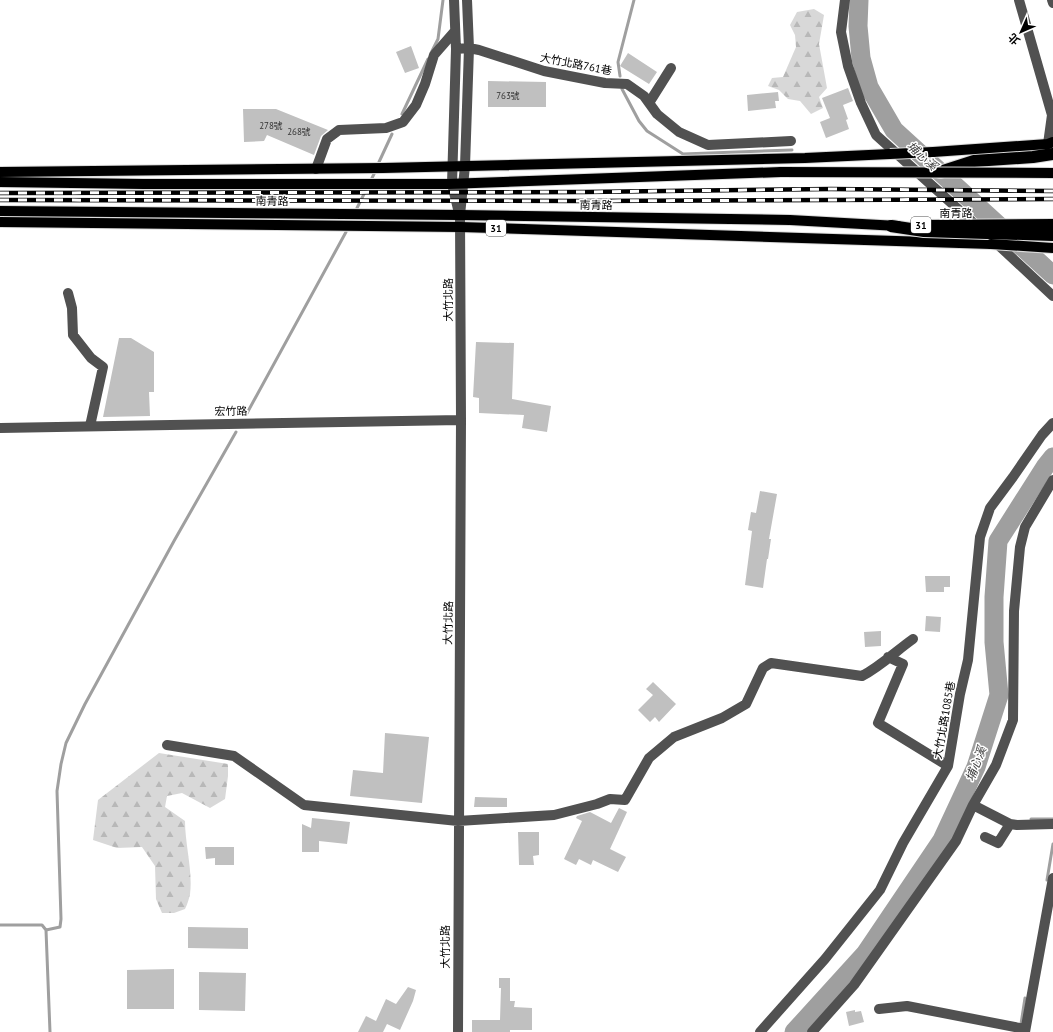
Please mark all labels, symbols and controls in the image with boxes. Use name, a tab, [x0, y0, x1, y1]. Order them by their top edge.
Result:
north arrow	[1001, 12, 1041, 52]
text: 北	[1005, 30, 1023, 48]
street label: 大竹北路761巷	[539, 50, 613, 78]
house number: 763號	[496, 90, 520, 101]
house number: 278號	[259, 120, 283, 131]
house number: 268號	[287, 126, 311, 137]
water label: 埔心溪	[904, 138, 942, 175]
street label: 南青路	[255, 194, 289, 208]
street label: 南青路	[579, 198, 613, 212]
street label: 南青路	[940, 206, 973, 220]
road number: 31	[911, 217, 931, 233]
road number: 31	[486, 220, 506, 236]
street label: 大竹北路	[441, 278, 455, 322]
street label: 宏竹路	[214, 404, 248, 418]
street label: 大竹北路	[441, 601, 455, 645]
street label: 大竹北路1085巷	[930, 680, 958, 760]
water label: 埔心溪	[962, 742, 990, 783]
street label: 大竹北路	[438, 925, 452, 969]

